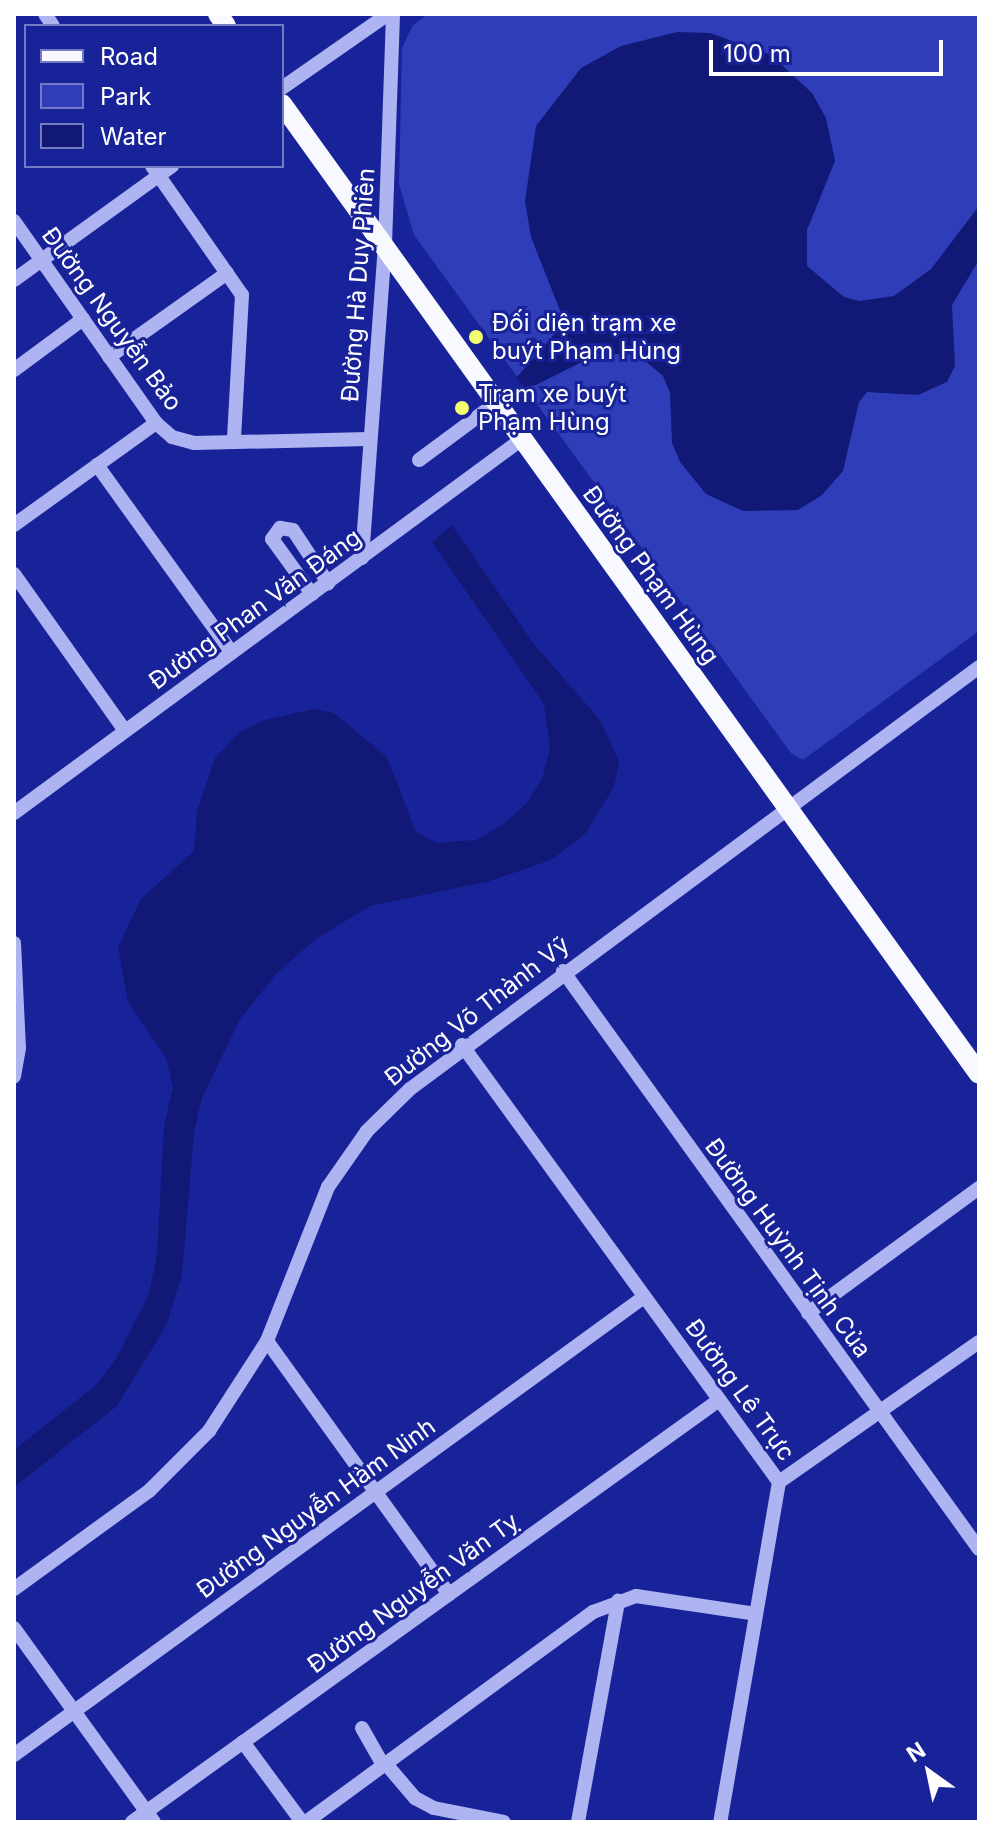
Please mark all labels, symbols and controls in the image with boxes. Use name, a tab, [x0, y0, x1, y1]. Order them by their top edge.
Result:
legend	[24, 24, 284, 168]
scale bar	[713, 24, 947, 74]
text: 100 m	[723, 39, 791, 68]
text: Road	[100, 42, 158, 71]
text: Park	[100, 82, 151, 111]
text: Water	[100, 122, 167, 151]
street label: Đường Hà Duy Phiên	[335, 167, 381, 403]
street label: Đường Nguyễn Bảo	[36, 222, 188, 416]
place label: Đối diện trạm xe buýt Phạm Hùng	[492, 309, 681, 365]
marker: Đối diện trạm xe buýt Phạm Hùng	[467, 328, 485, 346]
place label: Trạm xe buýt Phạm Hùng	[478, 380, 626, 436]
marker: Trạm xe buýt Phạm Hùng	[453, 399, 471, 417]
street label: Đường Phạm Hùng	[577, 480, 725, 670]
street label: Đường Phan Văn Đáng	[144, 522, 366, 696]
street label: Đường Võ Thành Vỹ	[379, 930, 575, 1092]
street label: Đường Huỳnh Tịnh Của	[699, 1133, 877, 1363]
street label: Đường Lê Trực	[679, 1314, 801, 1466]
street label: Đường Nguyễn Hàm Ninh	[191, 1412, 441, 1604]
street label: Đường Nguyễn Văn Tỵ	[302, 1507, 524, 1679]
north arrow	[889, 1732, 969, 1812]
text: N	[902, 1736, 930, 1767]

